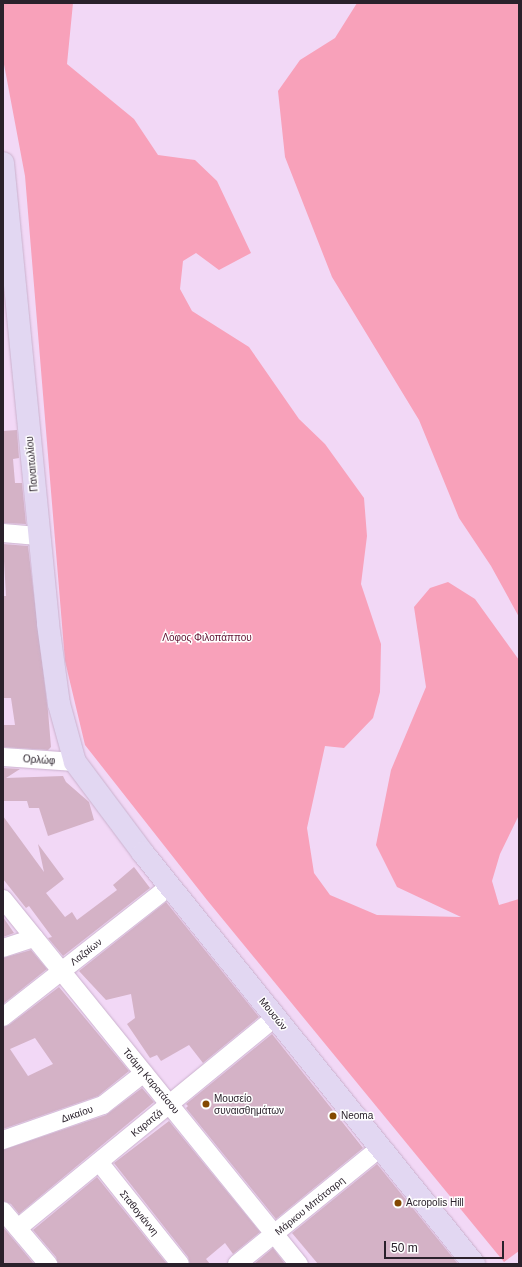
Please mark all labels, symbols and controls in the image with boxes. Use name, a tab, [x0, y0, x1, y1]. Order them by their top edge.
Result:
street label: Παναιτωλίου	[24, 436, 40, 492]
park label: Λόφος Φιλοπάππου	[162, 632, 252, 644]
street label: Ορλώφ	[22, 753, 56, 767]
street label: Λαζαίων	[68, 936, 104, 968]
street label: Μουσών	[256, 995, 290, 1033]
street label: Τσάμη Καρατάσου	[120, 1046, 182, 1116]
place label: Μουσείο συναισθημάτων	[214, 1092, 284, 1116]
marker: Μουσείο συναισθημάτων	[201, 1099, 211, 1109]
street label: Δικαίου	[60, 1103, 94, 1125]
street label: Καρατζά	[129, 1107, 165, 1139]
place label: Neoma	[341, 1110, 373, 1122]
marker: Neoma	[328, 1111, 338, 1121]
street label: Μάρκου Μπότσαρη	[273, 1174, 347, 1238]
street label: Σταθογιάννη	[117, 1188, 161, 1238]
place label: Acropolis Hill	[406, 1197, 464, 1209]
marker: Acropolis Hill	[393, 1198, 403, 1208]
scale bar	[386, 1233, 506, 1259]
text: 50 m	[391, 1241, 418, 1255]

